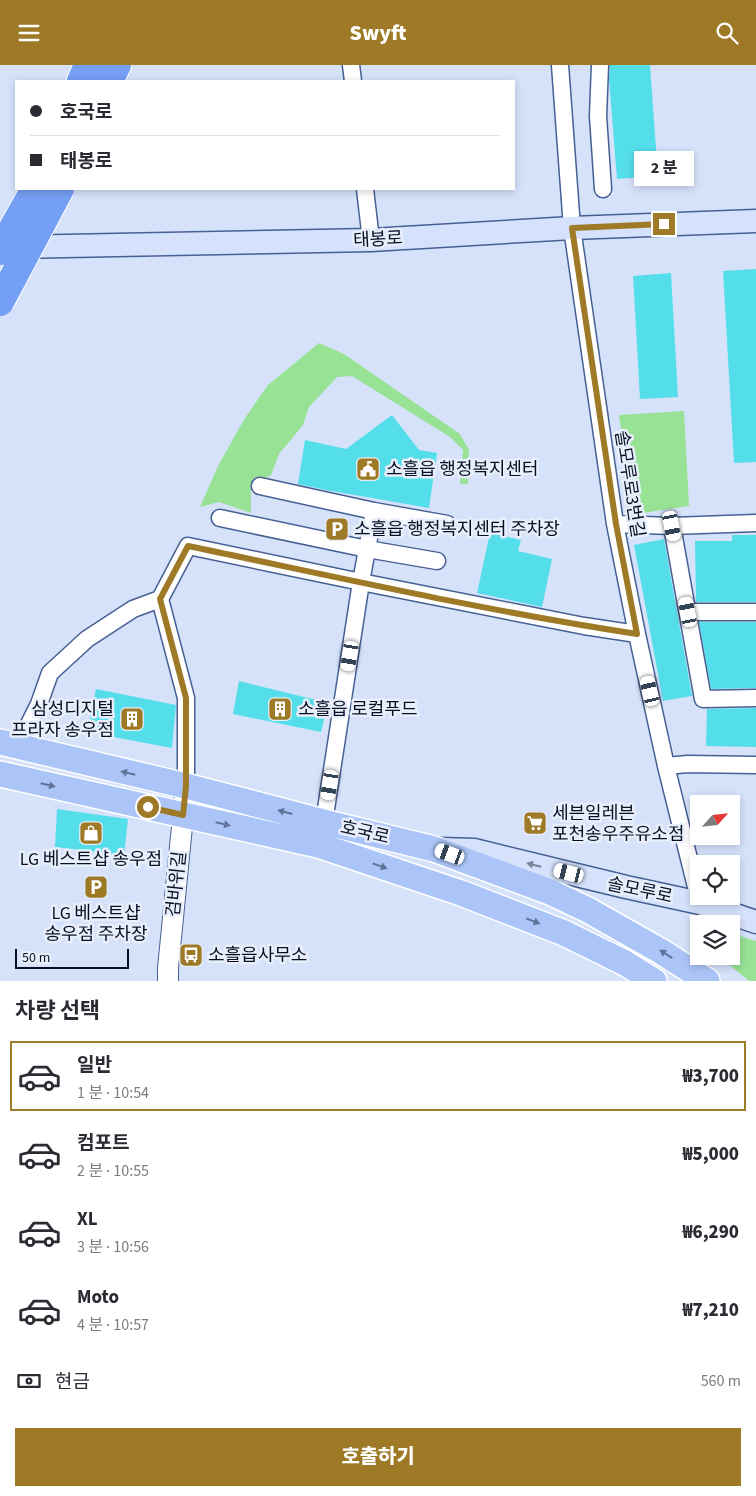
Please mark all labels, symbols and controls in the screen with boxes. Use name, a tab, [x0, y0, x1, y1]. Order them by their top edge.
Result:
text: Swyft	[350, 17, 406, 49]
icon: menu	[15, 19, 43, 47]
icon: search	[713, 19, 741, 47]
text: 호국로	[60, 99, 112, 126]
text: 태봉로	[60, 148, 112, 175]
callout: 2 분	[634, 151, 694, 187]
text: 2 분	[651, 157, 677, 179]
route end	[653, 213, 675, 235]
street label: 태봉로	[353, 226, 403, 253]
street label: 솔모루로3번길	[609, 429, 650, 540]
public building icon: 소흘읍 행정복지센터	[355, 456, 381, 482]
place label: 소흘읍 행정복지센터	[386, 457, 539, 482]
car	[661, 510, 682, 542]
parking icon: 소흘읍 행정복지센터 주차장	[324, 516, 350, 542]
place label: 소흘읍 행정복지센터 주차장	[354, 517, 560, 542]
car	[677, 596, 698, 628]
car	[340, 640, 359, 672]
car	[639, 675, 660, 707]
building icon: 소흘읍 로컬푸드	[267, 696, 293, 722]
place label: 삼성디지털 프라자 송우점	[11, 697, 114, 743]
place label: 소흘읍 로컬푸드	[298, 697, 418, 722]
building icon: 삼성디지털 프라자 송우점	[119, 706, 145, 732]
one-way arrow	[120, 768, 135, 776]
car	[320, 769, 339, 801]
one-way arrow	[40, 781, 55, 789]
north arrow	[690, 795, 740, 845]
map controls	[690, 795, 740, 965]
route start	[137, 796, 159, 818]
place label: 세븐일레븐 포천송우주유소점	[552, 801, 684, 847]
one-way arrow	[278, 808, 293, 816]
supermarket icon: 세븐일레븐 포천송우주유소점	[522, 810, 548, 836]
street label: 호국로	[338, 815, 392, 850]
shop icon: LG 베스트샵 송우점	[78, 820, 104, 846]
one-way arrow	[216, 820, 231, 828]
car	[433, 842, 466, 866]
place label: LG 베스트샵 송우점	[20, 847, 162, 872]
street label: 검바위길	[161, 850, 192, 918]
button: locate	[690, 855, 740, 905]
one-way arrow	[526, 860, 541, 868]
one-way arrow	[373, 862, 388, 870]
car	[552, 862, 585, 884]
street label: 솔모루로	[605, 871, 675, 910]
parking icon: LG 베스트샵 송우점 주차장	[83, 874, 109, 900]
place label: LG 베스트샵 송우점 주차장	[45, 901, 147, 947]
button: layers	[690, 915, 740, 965]
one-way arrow	[526, 917, 541, 925]
bus stop icon: 소흘읍사무소	[178, 942, 204, 968]
place label: 소흘읍사무소	[208, 943, 307, 968]
scale bar	[15, 946, 129, 969]
text: 50 m	[22, 948, 50, 968]
one-way arrow	[659, 949, 673, 959]
text: 차량 선택	[15, 995, 100, 1027]
text: 일반	[77, 1052, 112, 1079]
icon: car	[17, 1054, 62, 1099]
text: ₩3,700	[682, 1063, 739, 1090]
text: 1 분 · 10:54	[77, 1082, 149, 1104]
text: 컴포트	[77, 1130, 129, 1157]
icon: car	[17, 1132, 62, 1177]
text: ₩5,000	[682, 1141, 739, 1168]
text: 2 분 · 10:55	[77, 1160, 149, 1182]
text: XL	[77, 1206, 98, 1233]
icon: car	[17, 1210, 62, 1255]
text: ₩6,290	[682, 1219, 739, 1246]
text: 3 분 · 10:56	[77, 1236, 149, 1258]
text: Moto	[77, 1284, 119, 1311]
icon: car	[17, 1288, 62, 1333]
text: ₩7,210	[682, 1297, 739, 1324]
text: 4 분 · 10:57	[77, 1314, 149, 1336]
icon: cash	[15, 1367, 43, 1395]
text: 현금	[55, 1369, 90, 1396]
text: 560 m	[701, 1370, 741, 1392]
button: 호출하기	[15, 1428, 741, 1486]

